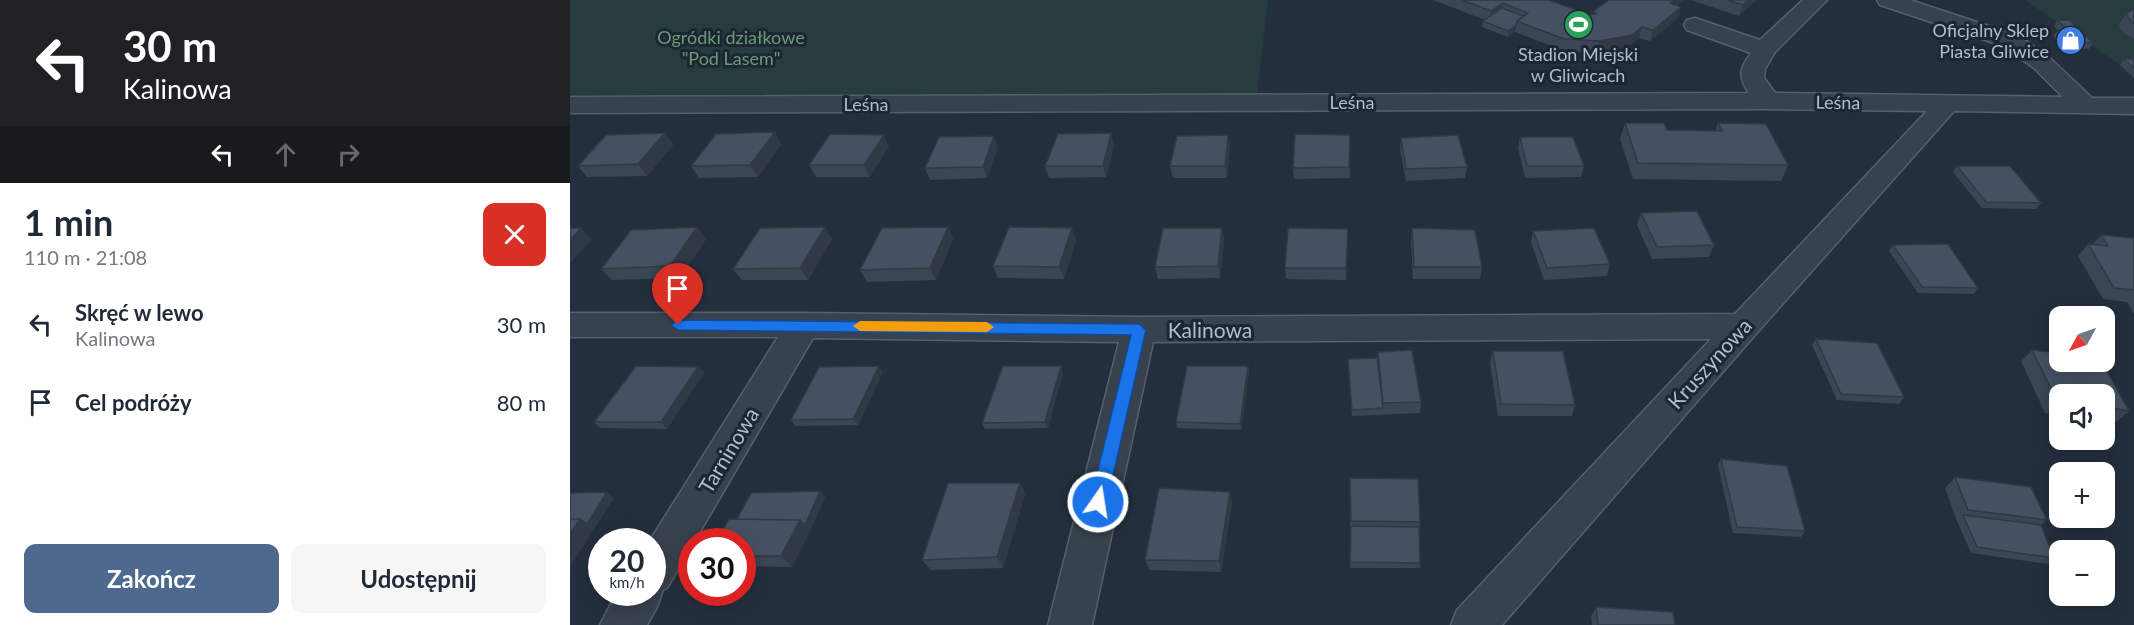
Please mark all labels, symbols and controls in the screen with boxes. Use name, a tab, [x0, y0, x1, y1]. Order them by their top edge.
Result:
sports icon: Stadion Miejski w Gliwicach	[1562, 9, 1594, 41]
place label: Oficjalny Sklep Piasta Gliwice	[1932, 19, 2049, 62]
text: 30 m	[123, 21, 217, 71]
icon: left	[24, 24, 102, 102]
shop icon: Oficjalny Sklep Piasta Gliwice	[2054, 24, 2086, 56]
park label: Ogródki działkowe "Pod Lasem"	[657, 26, 805, 69]
place label: Stadion Miejski w Gliwicach	[1518, 43, 1638, 86]
text: Kalinowa	[123, 72, 232, 105]
street label: Leśna	[1330, 91, 1374, 113]
street label: Leśna	[1815, 91, 1861, 113]
street label: Leśna	[844, 93, 888, 115]
icon: left	[206, 138, 239, 171]
icon: ahead	[269, 138, 302, 171]
icon: right	[332, 138, 365, 171]
text: 1 min	[24, 200, 113, 244]
button: close	[483, 203, 546, 266]
text: 110 m · 21:08	[24, 245, 147, 269]
pin	[652, 263, 703, 325]
icon: arrive	[661, 272, 694, 305]
text: Skręć w lewo	[75, 299, 204, 326]
north arrow	[2049, 306, 2115, 372]
map controls	[2049, 306, 2115, 606]
icon: left	[24, 308, 57, 341]
text: 30 m	[497, 311, 546, 338]
street label: Kruszynowa	[1662, 313, 1756, 413]
street label: Kalinowa	[1168, 317, 1252, 342]
text: Kalinowa	[75, 326, 156, 350]
button: sound	[2049, 384, 2115, 450]
icon: arrive	[24, 386, 57, 419]
text: Cel podróży	[75, 389, 192, 416]
text: 80 m	[497, 389, 546, 416]
street label: Tarninowa	[693, 403, 763, 497]
button: +	[2049, 462, 2115, 528]
position arrow	[1066, 470, 1130, 534]
speed limit sign: 30	[678, 528, 756, 606]
button: −	[2049, 540, 2115, 606]
text: 20	[610, 542, 644, 578]
button: Zakończ	[24, 544, 279, 613]
button: Udostępnij	[291, 544, 546, 613]
text: km/h	[609, 573, 645, 591]

